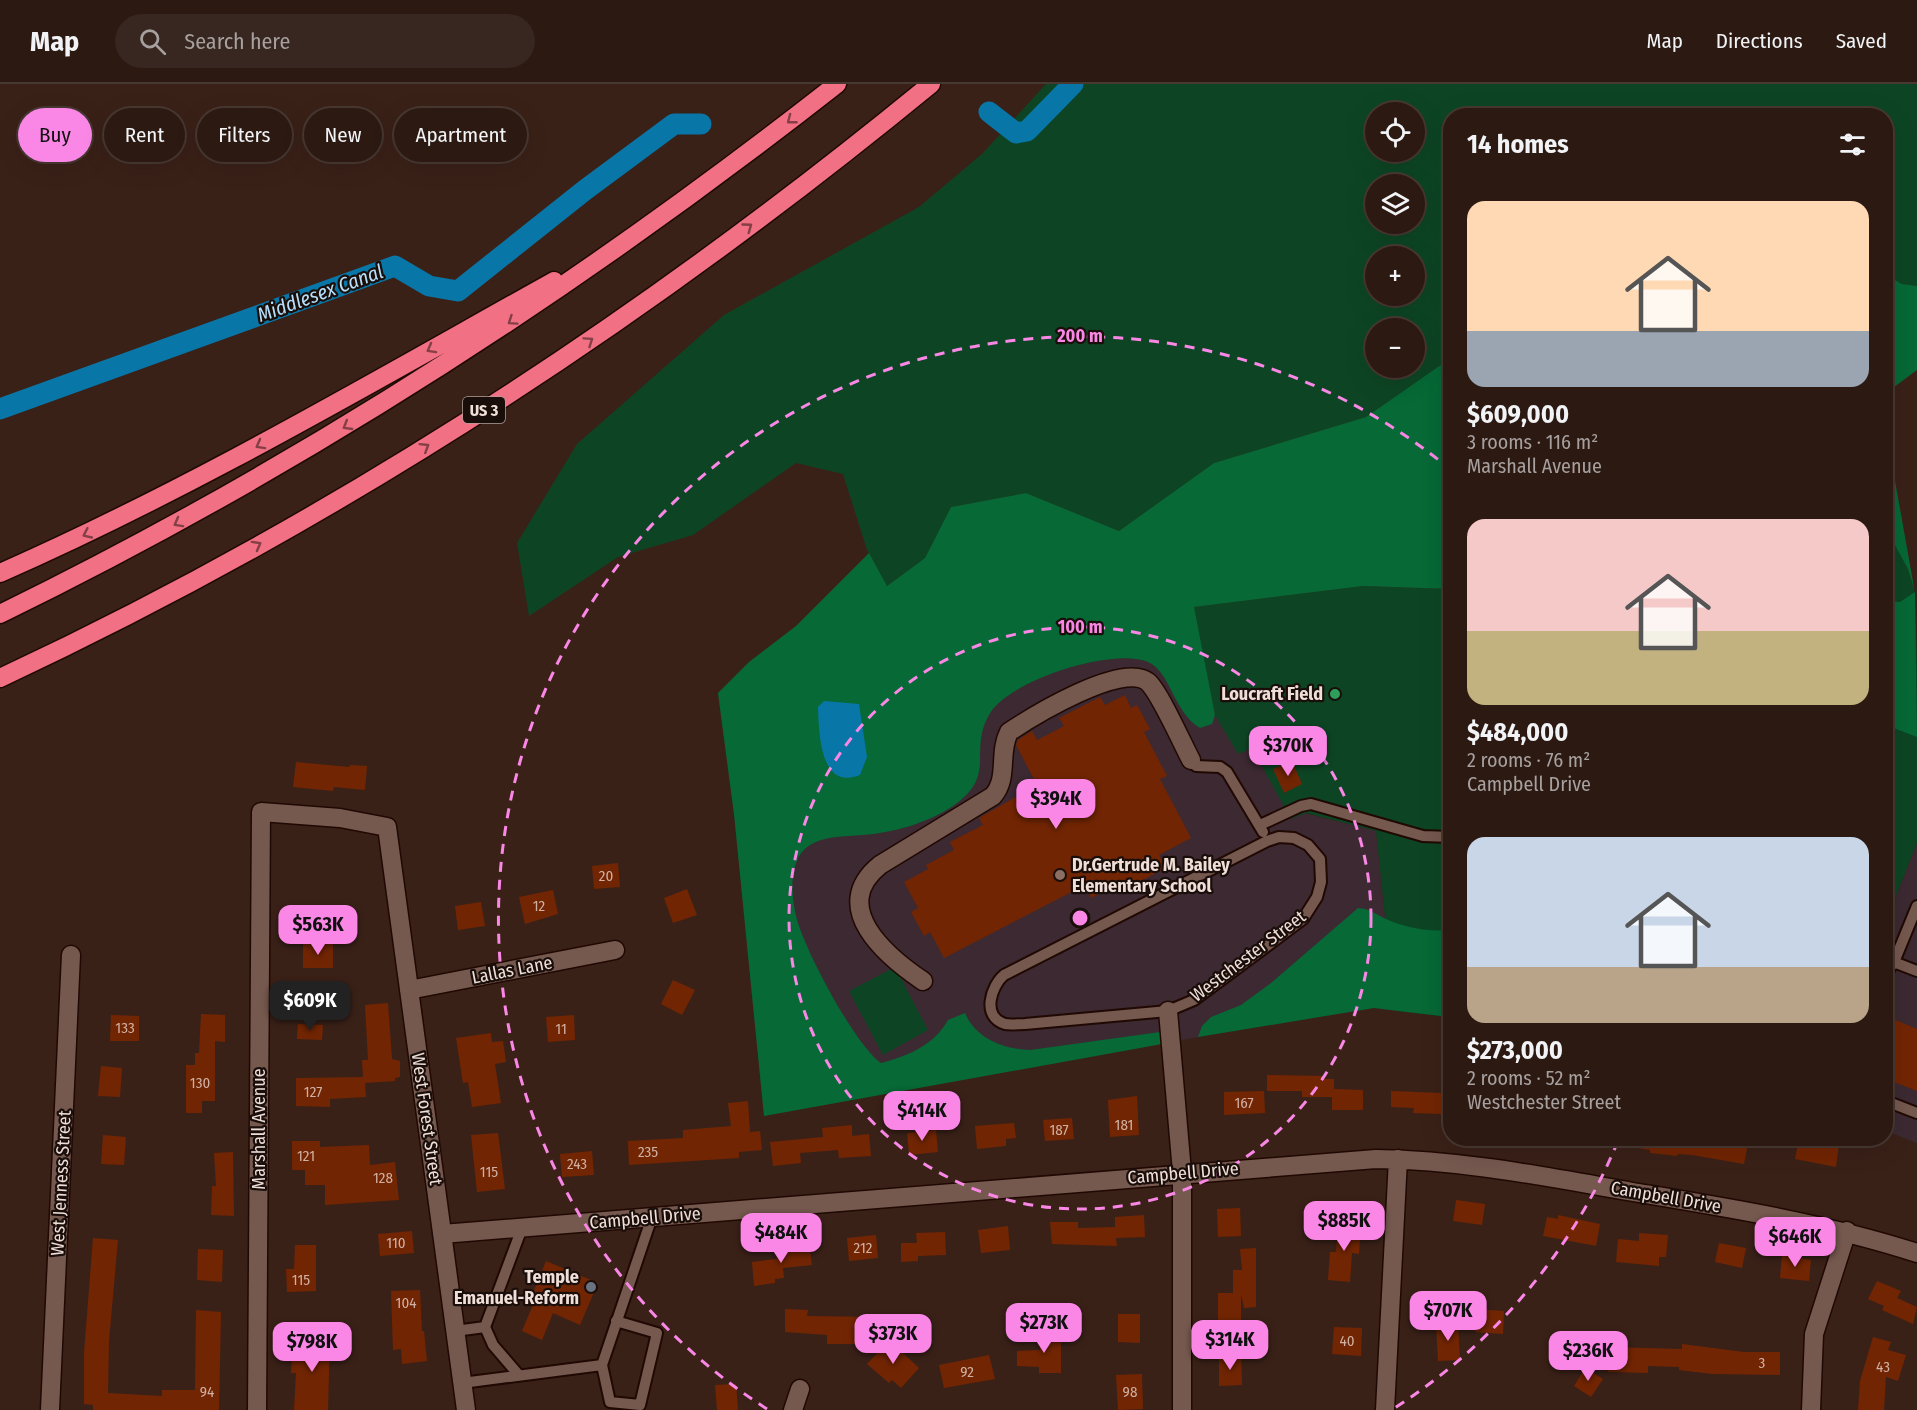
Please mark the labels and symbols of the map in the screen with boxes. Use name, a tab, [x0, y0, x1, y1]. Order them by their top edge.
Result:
one-way arrow	[787, 113, 798, 124]
one-way arrow	[741, 224, 752, 235]
water label: Middlesex Canal	[254, 259, 386, 327]
one-way arrow	[508, 314, 518, 326]
text: 200 m	[1056, 325, 1103, 347]
one-way arrow	[583, 336, 593, 348]
one-way arrow	[426, 342, 437, 354]
road number: US 3	[463, 397, 505, 423]
one-way arrow	[343, 418, 353, 430]
one-way arrow	[256, 437, 267, 449]
one-way arrow	[418, 443, 429, 454]
one-way arrow	[174, 516, 184, 527]
one-way arrow	[82, 526, 93, 538]
one-way arrow	[251, 541, 261, 552]
text: 100 m	[1058, 616, 1102, 638]
place label: Loucraft Field	[1221, 683, 1323, 705]
marker: Loucraft Field	[1328, 687, 1342, 701]
pin: $370K	[1246, 726, 1330, 777]
pin: $394K	[1014, 779, 1098, 830]
place label: Dr.Gertrude M. Bailey Elementary School	[1072, 854, 1230, 897]
house number: 20	[599, 867, 613, 885]
marker: Dr.Gertrude M. Bailey Elementary School	[1053, 868, 1067, 882]
house number: 12	[533, 897, 546, 915]
pin: $563K	[276, 905, 360, 956]
street label: Westchester Street	[1186, 905, 1310, 1006]
centre of rings	[1070, 908, 1090, 928]
street label: Lallas Lane	[470, 951, 554, 989]
pin: $609K	[268, 981, 352, 1032]
house number: 133	[115, 1019, 135, 1037]
house number: 11	[555, 1020, 567, 1038]
street label: West Forest Street	[407, 1051, 447, 1187]
street label: Marshall Avenue	[248, 1068, 270, 1190]
house number: 130	[190, 1074, 210, 1092]
house number: 127	[304, 1083, 322, 1101]
pin: $414K	[880, 1091, 964, 1142]
house number: 167	[1234, 1094, 1254, 1112]
street label: West Jenness Street	[46, 1110, 76, 1256]
house number: 181	[1115, 1116, 1133, 1134]
house number: 187	[1049, 1121, 1069, 1139]
house number: 235	[638, 1143, 658, 1161]
house number: 121	[297, 1147, 315, 1165]
house number: 243	[567, 1155, 587, 1173]
street label: Campbell Drive	[1126, 1157, 1240, 1189]
house number: 115	[480, 1163, 498, 1181]
house number: 128	[373, 1169, 393, 1187]
street label: Campbell Drive	[1609, 1176, 1723, 1218]
pin: $885K	[1302, 1201, 1386, 1252]
street label: Campbell Drive	[588, 1202, 702, 1234]
pin: $484K	[739, 1213, 823, 1264]
pin: $646K	[1753, 1217, 1837, 1268]
house number: 110	[386, 1234, 406, 1252]
house number: 212	[854, 1239, 873, 1257]
place label: Temple Emanuel-Reform	[454, 1266, 579, 1309]
house number: 115	[292, 1271, 310, 1289]
marker: Temple Emanuel-Reform	[584, 1280, 598, 1294]
pin: $707K	[1406, 1291, 1490, 1342]
house number: 104	[396, 1294, 416, 1312]
pin: $273K	[1002, 1303, 1086, 1354]
pin: $373K	[851, 1314, 935, 1365]
pin: $314K	[1188, 1320, 1272, 1371]
pin: $798K	[270, 1322, 354, 1373]
pin: $236K	[1546, 1331, 1630, 1382]
house number: 40	[1339, 1332, 1355, 1350]
house number: 3	[1759, 1354, 1766, 1372]
house number: 43	[1876, 1358, 1890, 1376]
house number: 92	[960, 1363, 974, 1381]
house number: 94	[200, 1383, 214, 1401]
house number: 98	[1123, 1383, 1137, 1401]

